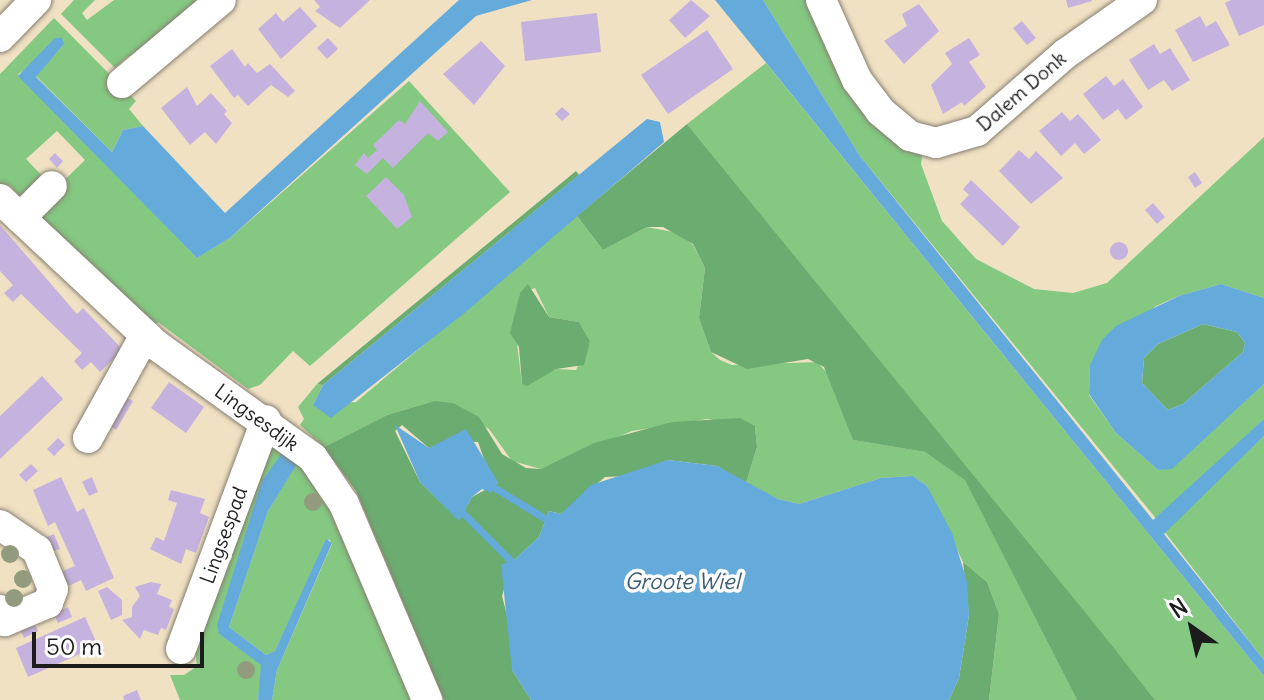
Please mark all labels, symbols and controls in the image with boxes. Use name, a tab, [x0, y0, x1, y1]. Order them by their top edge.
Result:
street label: Dalem Donk	[971, 46, 1071, 136]
street label: Lingsesdijk	[210, 378, 304, 456]
street label: Lingsespad	[194, 483, 252, 587]
water label: Groote Wiel	[624, 569, 740, 595]
north arrow	[1152, 588, 1232, 668]
text: N	[1164, 592, 1193, 624]
scale bar	[36, 616, 208, 666]
text: 50 m	[46, 631, 102, 661]

